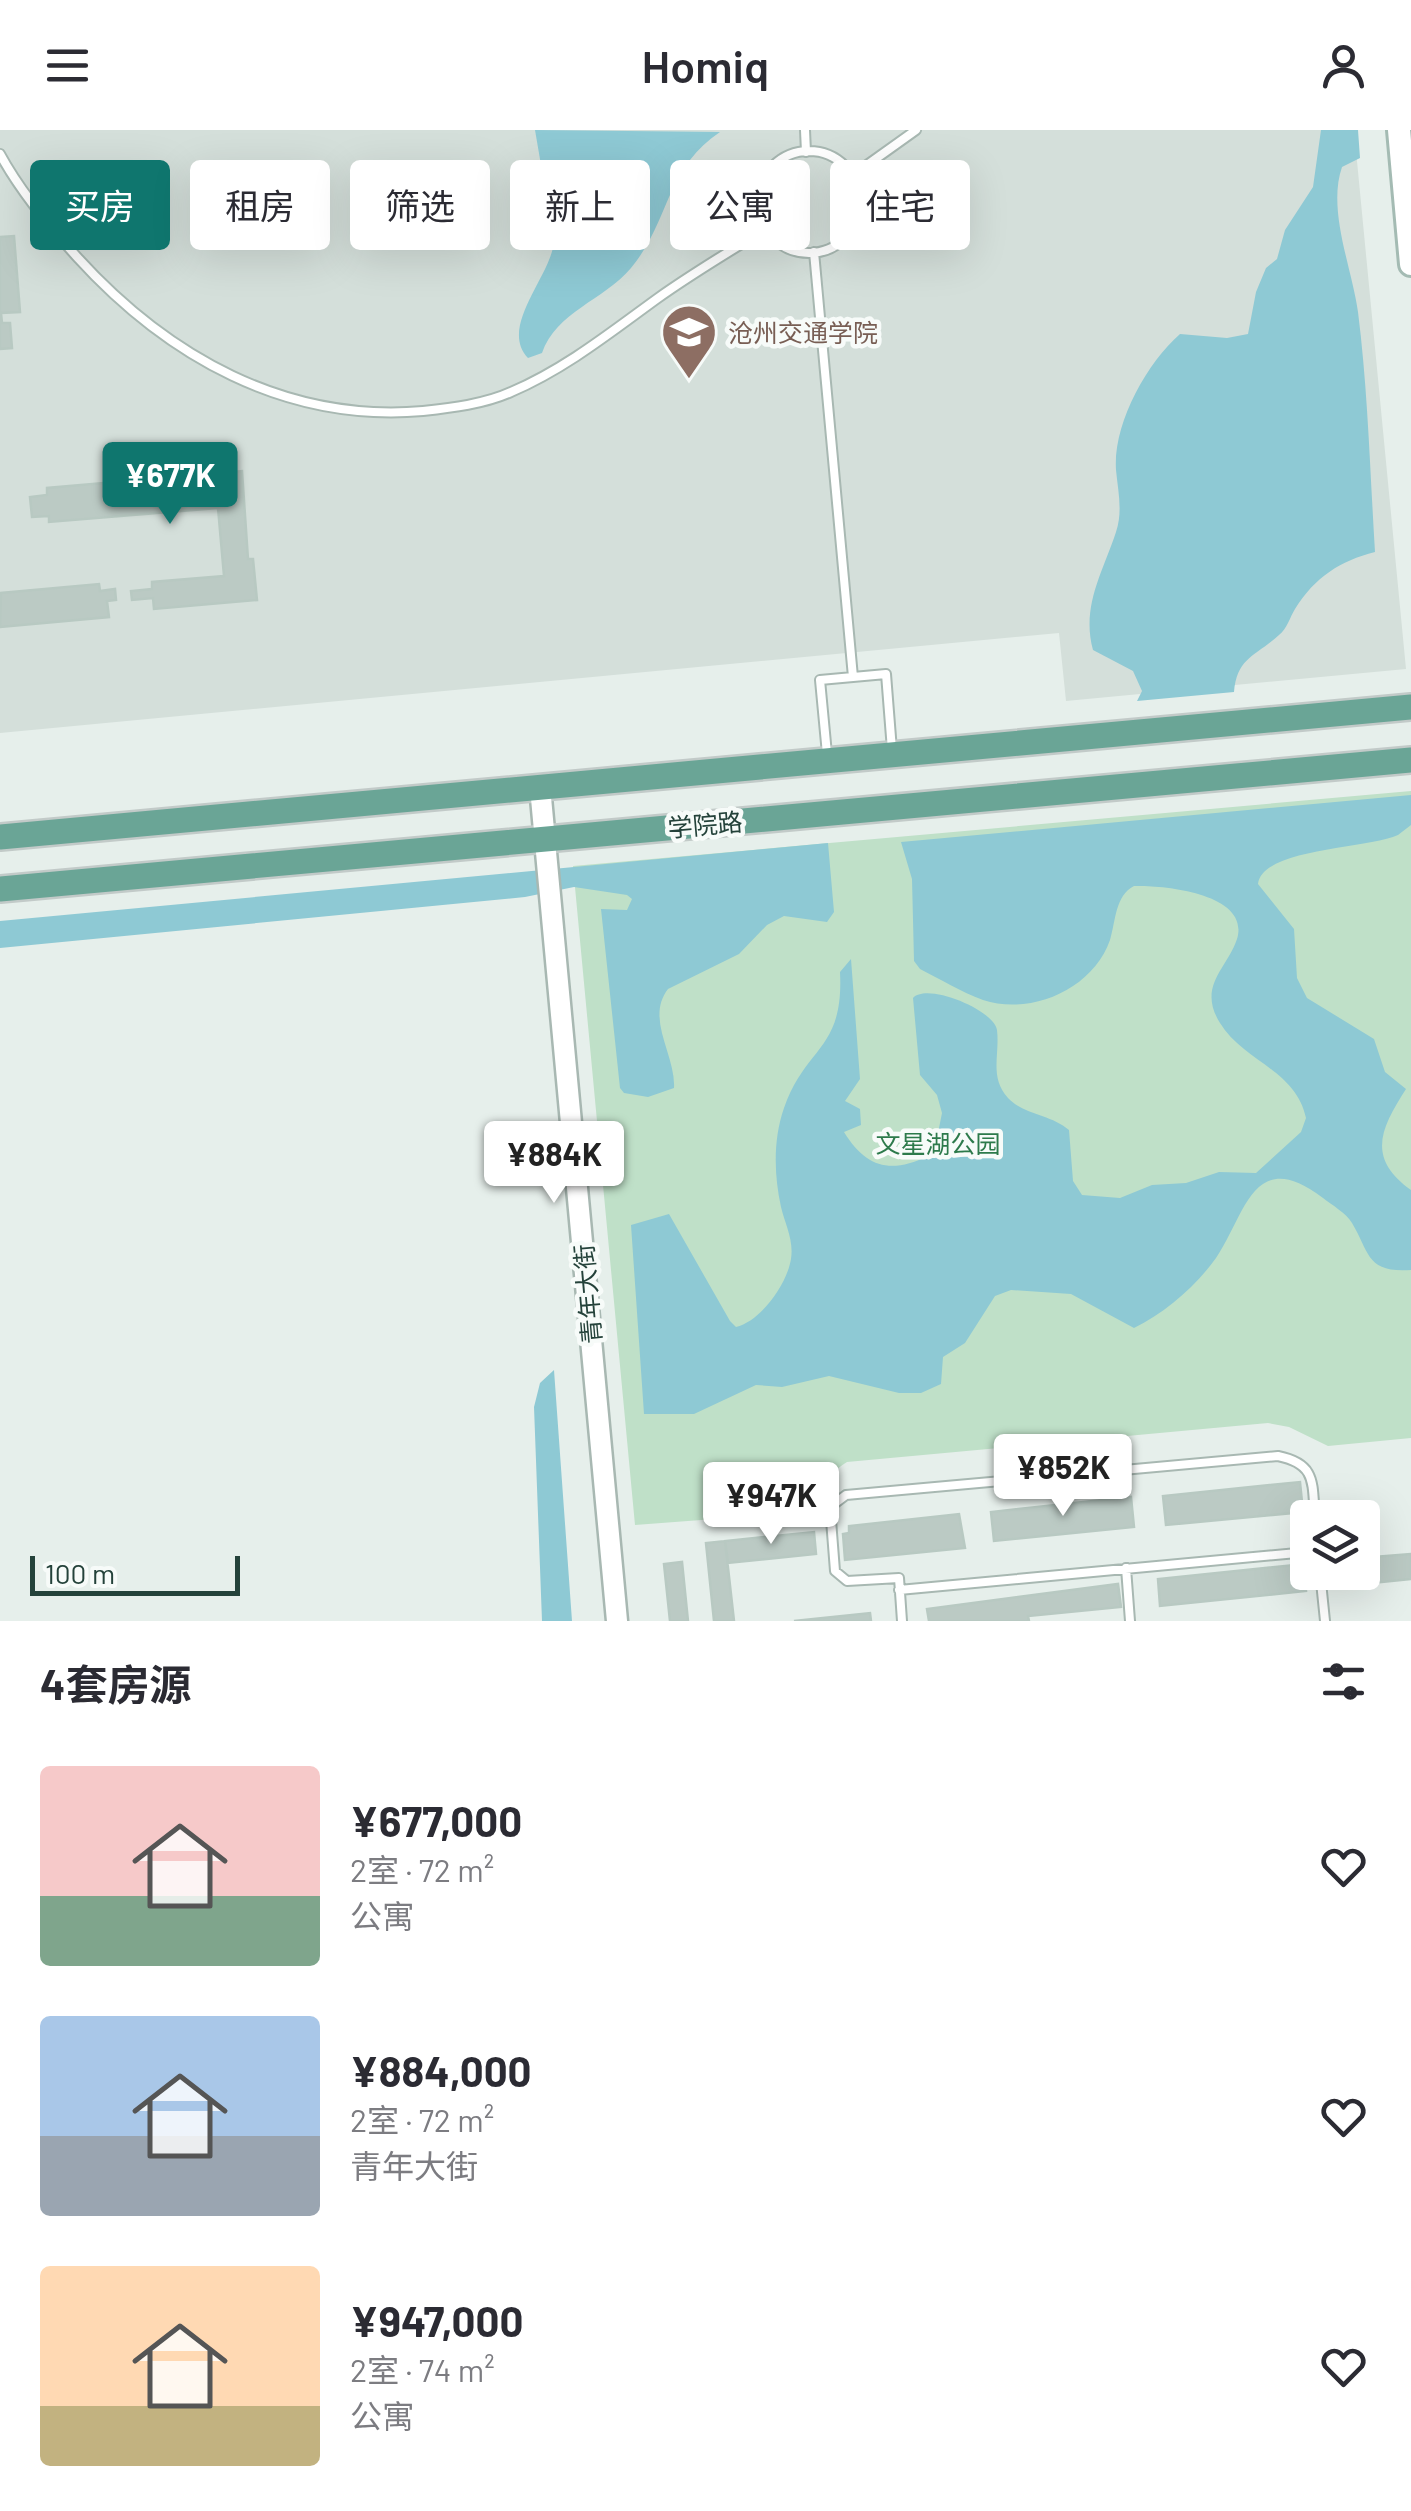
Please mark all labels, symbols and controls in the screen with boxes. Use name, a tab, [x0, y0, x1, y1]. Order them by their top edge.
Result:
icon: menu	[40, 38, 95, 93]
text: Homiq	[642, 38, 769, 92]
icon: person	[1316, 38, 1371, 93]
chip: 买房	[30, 160, 170, 250]
chip: 租房	[190, 160, 330, 250]
chip: 筛选	[350, 160, 490, 250]
chip: 新上	[510, 160, 650, 250]
chip: 公寓	[670, 160, 810, 250]
chip: 住宅	[830, 160, 970, 250]
school or university icon: 沧州交通学院	[659, 302, 719, 381]
place label: 沧州交通学院	[728, 317, 878, 347]
pin: ¥677K	[100, 442, 240, 527]
text: ¥677K	[125, 455, 215, 493]
street label: 学院路	[666, 806, 744, 842]
pin: ¥884K	[484, 1121, 624, 1206]
park label: 文星湖公园	[875, 1128, 1001, 1158]
text: ¥884K	[506, 1134, 602, 1172]
street label: 青年大街	[568, 1243, 606, 1345]
pin: ¥852K	[993, 1434, 1133, 1519]
text: ¥852K	[1016, 1447, 1110, 1485]
pin: ¥947K	[701, 1462, 841, 1547]
text: ¥947K	[725, 1475, 817, 1513]
map controls	[1290, 1500, 1380, 1590]
button: layers	[1290, 1500, 1380, 1590]
scale bar	[30, 1551, 240, 1596]
text: 100 m	[45, 1556, 115, 1590]
icon: filters	[1316, 1654, 1371, 1709]
text: 4套房源	[40, 1658, 191, 1708]
text: ¥677,000	[350, 1795, 522, 1845]
icon: home	[120, 1806, 240, 1926]
icon: heart	[1316, 1839, 1371, 1894]
text: 2室 · 72 m²	[350, 1850, 494, 1888]
text: 公寓	[350, 1896, 414, 1934]
text: ¥884,000	[350, 2045, 532, 2095]
icon: home	[120, 2056, 240, 2176]
icon: heart	[1316, 2089, 1371, 2144]
text: 2室 · 72 m²	[350, 2100, 494, 2138]
text: 青年大街	[350, 2146, 478, 2184]
text: ¥947,000	[350, 2295, 523, 2345]
icon: home	[120, 2306, 240, 2426]
icon: heart	[1316, 2339, 1371, 2394]
text: 2室 · 74 m²	[350, 2350, 495, 2388]
text: 公寓	[350, 2396, 414, 2434]

